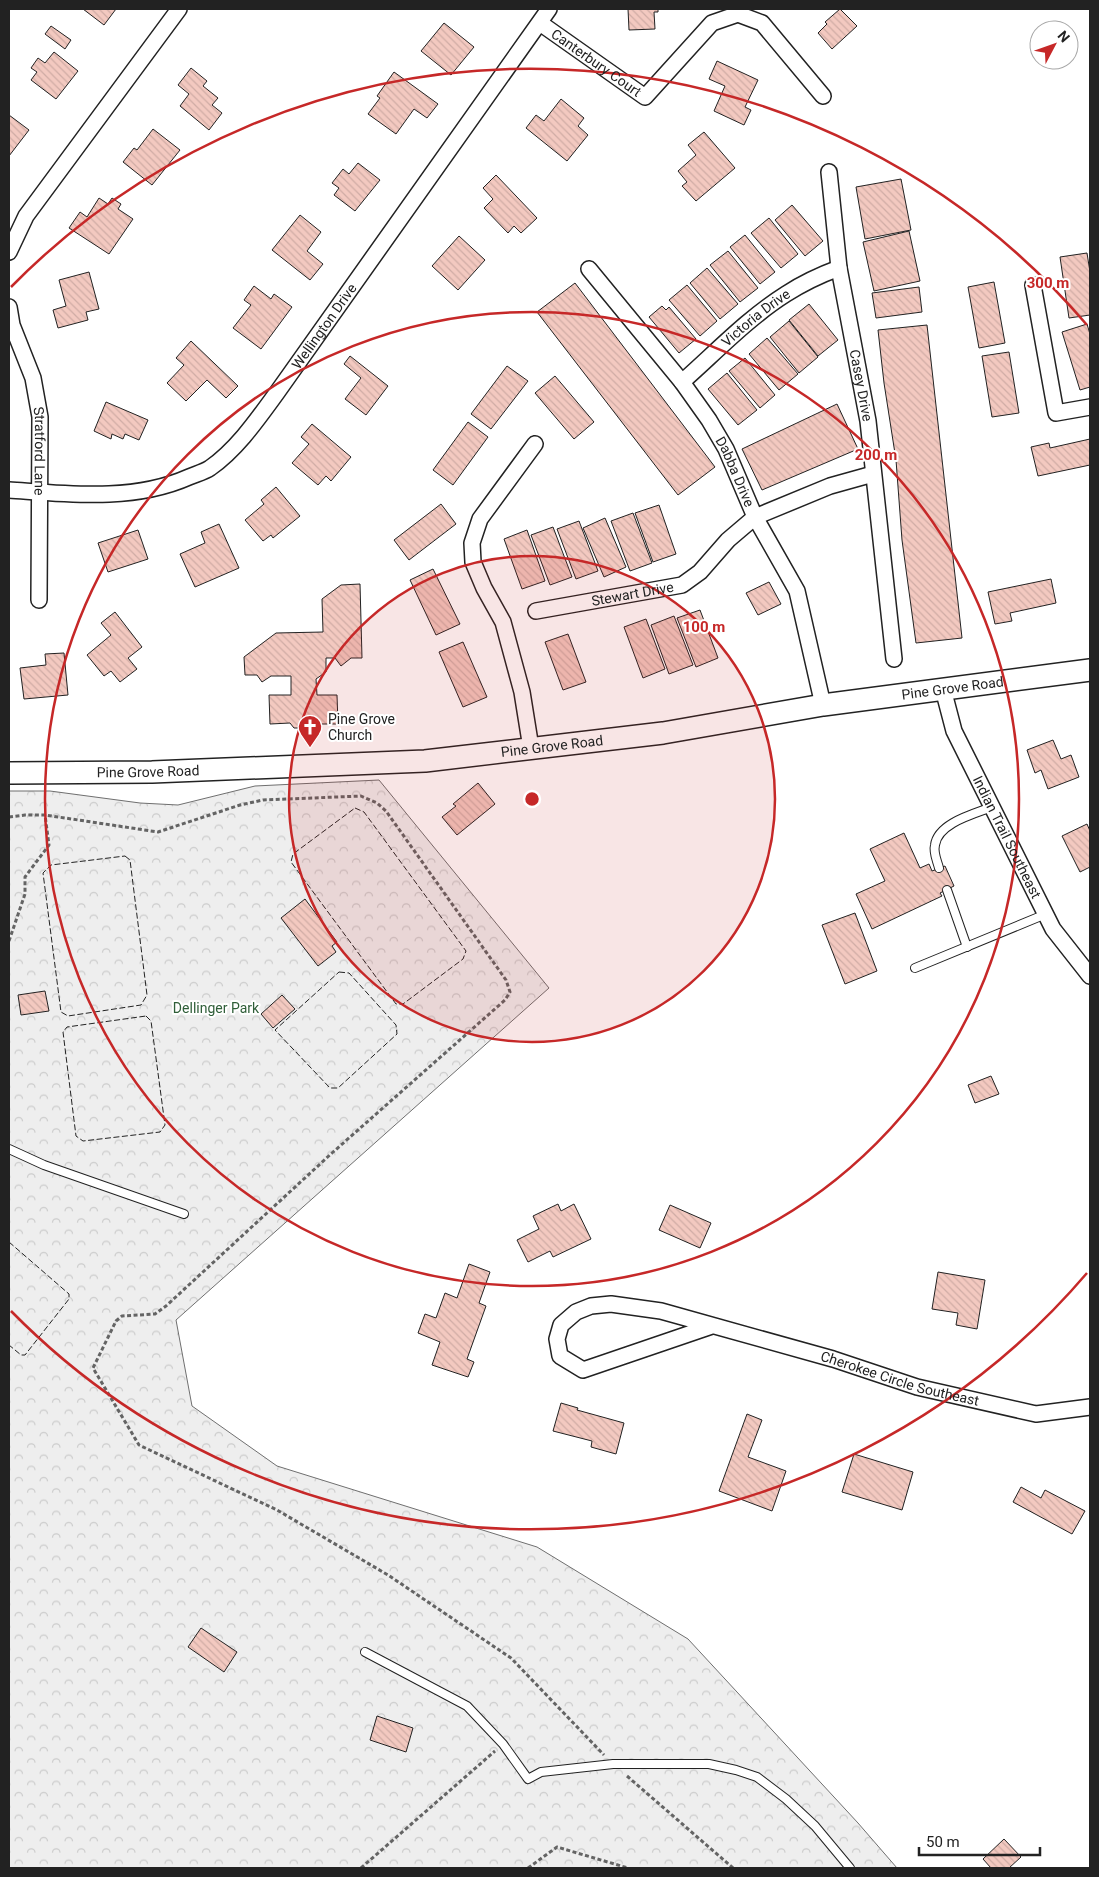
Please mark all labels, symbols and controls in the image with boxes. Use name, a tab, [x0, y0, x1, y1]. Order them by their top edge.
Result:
north arrow	[1029, 20, 1079, 70]
street label: Canterbury Court	[548, 26, 645, 100]
text: N	[1055, 27, 1073, 45]
text: 300 m	[1027, 274, 1069, 292]
street label: Wellington Drive	[288, 281, 360, 372]
street label: Victoria Drive	[718, 286, 793, 350]
street label: Casey Drive	[847, 348, 876, 423]
street label: Stratford Lane	[30, 405, 48, 496]
street label: Dabba Drive	[712, 434, 758, 509]
text: 200 m	[855, 446, 897, 464]
street label: Stewart Drive	[590, 579, 675, 609]
text: 100 m	[683, 618, 725, 636]
street label: Pine Grove Road	[901, 673, 1005, 703]
place label: Pine Grove Church	[328, 711, 395, 743]
church icon: Pine Grove Church	[297, 714, 323, 748]
street label: Pine Grove Road	[500, 732, 604, 760]
street label: Pine Grove Road	[97, 762, 200, 780]
street label: Indian Trail Southeast	[970, 773, 1045, 901]
centre of rings	[523, 790, 541, 808]
park label: Dellinger Park	[173, 1000, 260, 1016]
street label: Cherokee Circle Southeast	[819, 1348, 981, 1409]
scale bar	[919, 1824, 1040, 1856]
text: 50 m	[926, 1833, 960, 1851]

